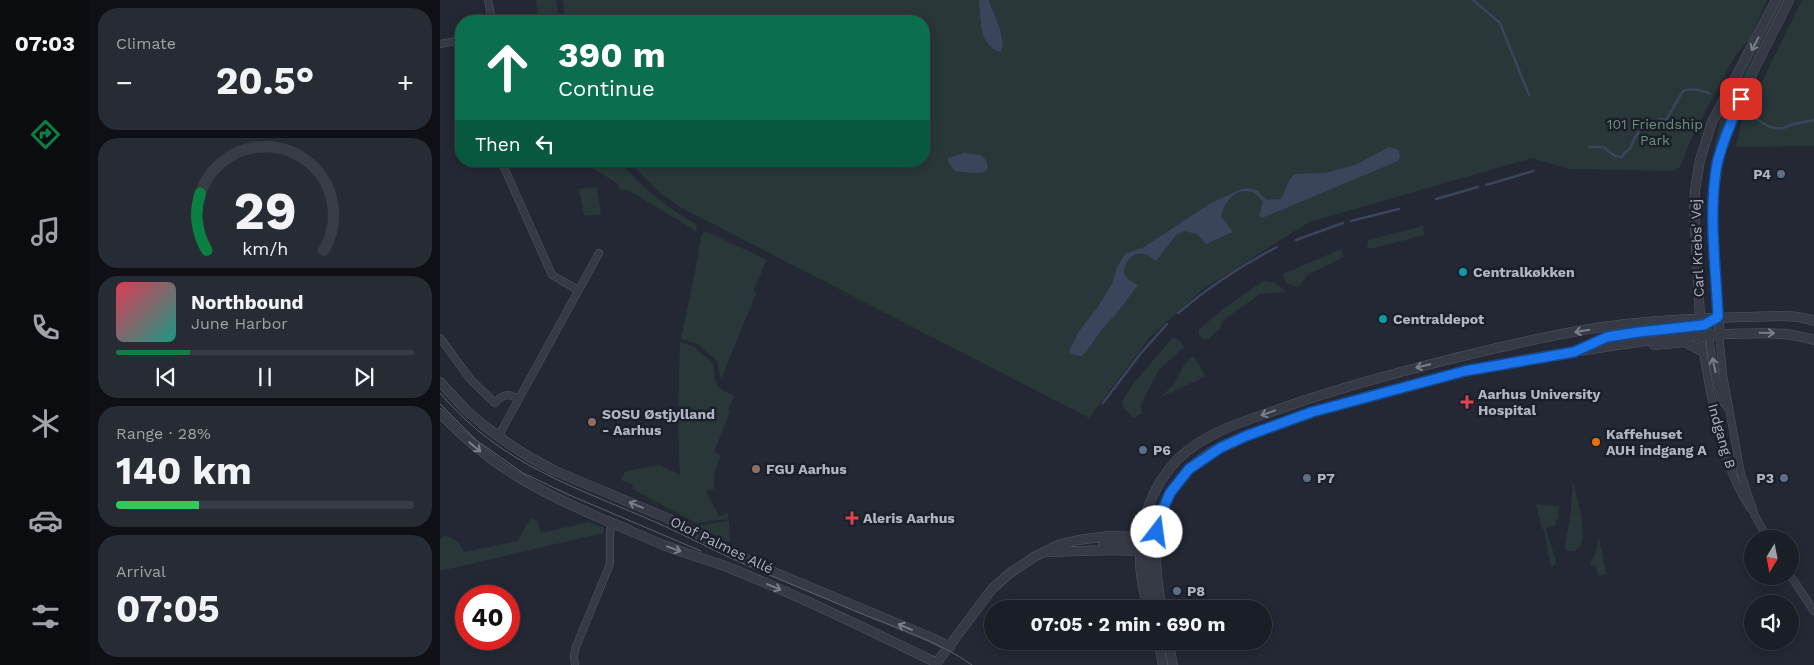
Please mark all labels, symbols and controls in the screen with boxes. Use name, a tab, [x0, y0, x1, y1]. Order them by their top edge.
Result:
text: 07:03	[15, 31, 75, 56]
text: Climate	[116, 34, 176, 53]
text: 390 m	[558, 34, 666, 76]
icon: ahead	[475, 35, 540, 100]
one-way arrow	[1750, 36, 1760, 51]
text: 20.5°	[216, 59, 314, 103]
text: −	[116, 66, 133, 99]
text: +	[397, 66, 414, 99]
text: Continue	[558, 76, 655, 101]
pin	[1720, 78, 1762, 120]
icon: arrive	[1727, 85, 1755, 113]
park label: 101 Friendship Park	[1607, 116, 1703, 148]
icon: directions	[28, 117, 63, 152]
icon: left	[531, 130, 559, 158]
text: Then	[475, 133, 521, 156]
place label: P4	[1753, 166, 1771, 182]
marker: P4	[1775, 168, 1787, 180]
text: 29	[233, 181, 297, 242]
street label: Carl Krebs' Vej	[1687, 199, 1707, 297]
icon: music	[28, 214, 63, 249]
text: km/h	[242, 238, 288, 259]
place label: Centralkøkken	[1473, 264, 1575, 280]
marker: Centralkøkken	[1457, 266, 1469, 278]
text: Northbound	[191, 291, 303, 314]
icon: phone	[28, 310, 63, 345]
place label: Centraldepot	[1393, 311, 1484, 327]
marker: Centraldepot	[1377, 313, 1389, 325]
text: June Harbor	[191, 314, 288, 333]
one-way arrow	[1574, 327, 1590, 337]
one-way arrow	[1758, 329, 1774, 338]
one-way arrow	[1708, 357, 1718, 373]
one-way arrow	[1416, 362, 1432, 371]
icon: previous	[152, 363, 180, 391]
icon: pause	[251, 363, 279, 391]
icon: next	[350, 363, 378, 391]
place label: Aarhus University Hospital	[1478, 386, 1600, 418]
marker: Aarhus University Hospital	[1460, 395, 1474, 409]
street label: Indgang B	[1705, 402, 1739, 470]
icon: climate	[28, 406, 63, 441]
place label: SOSU Østjylland - Aarhus	[602, 406, 715, 438]
one-way arrow	[1261, 409, 1276, 418]
marker: SOSU Østjylland - Aarhus	[586, 416, 598, 428]
text: Range · 28%	[116, 424, 211, 443]
place label: Kaffehuset AUH indgang A	[1606, 426, 1707, 458]
marker: Kaffehuset AUH indgang A	[1590, 436, 1602, 448]
one-way arrow	[468, 441, 481, 452]
place label: P6	[1153, 442, 1171, 458]
marker: P6	[1137, 444, 1149, 456]
text: 140 km	[116, 449, 252, 493]
place label: FGU Aarhus	[766, 461, 847, 477]
marker: FGU Aarhus	[750, 463, 762, 475]
place label: P7	[1317, 470, 1335, 486]
place label: P3	[1756, 470, 1774, 486]
marker: P7	[1301, 472, 1313, 484]
marker: P3	[1778, 472, 1790, 484]
one-way arrow	[629, 499, 644, 509]
icon: car	[28, 503, 63, 538]
position arrow	[1130, 505, 1182, 557]
place label: Aleris Aarhus	[863, 510, 955, 526]
marker: Aleris Aarhus	[845, 511, 859, 525]
street label: Olof Palmes Allé	[668, 513, 776, 577]
north arrow	[1744, 530, 1799, 585]
map controls	[1744, 530, 1799, 650]
one-way arrow	[666, 545, 681, 554]
text: Arrival	[116, 562, 166, 581]
one-way arrow	[766, 582, 781, 592]
place label: P8	[1187, 583, 1205, 599]
speed limit sign: 40	[455, 585, 520, 650]
marker: P8	[1171, 585, 1183, 597]
text: 07:05	[116, 587, 220, 631]
button: sound	[1744, 595, 1799, 650]
icon: filters	[28, 599, 63, 634]
text: 07:05 · 2 min · 690 m	[1031, 613, 1225, 636]
one-way arrow	[898, 621, 913, 630]

